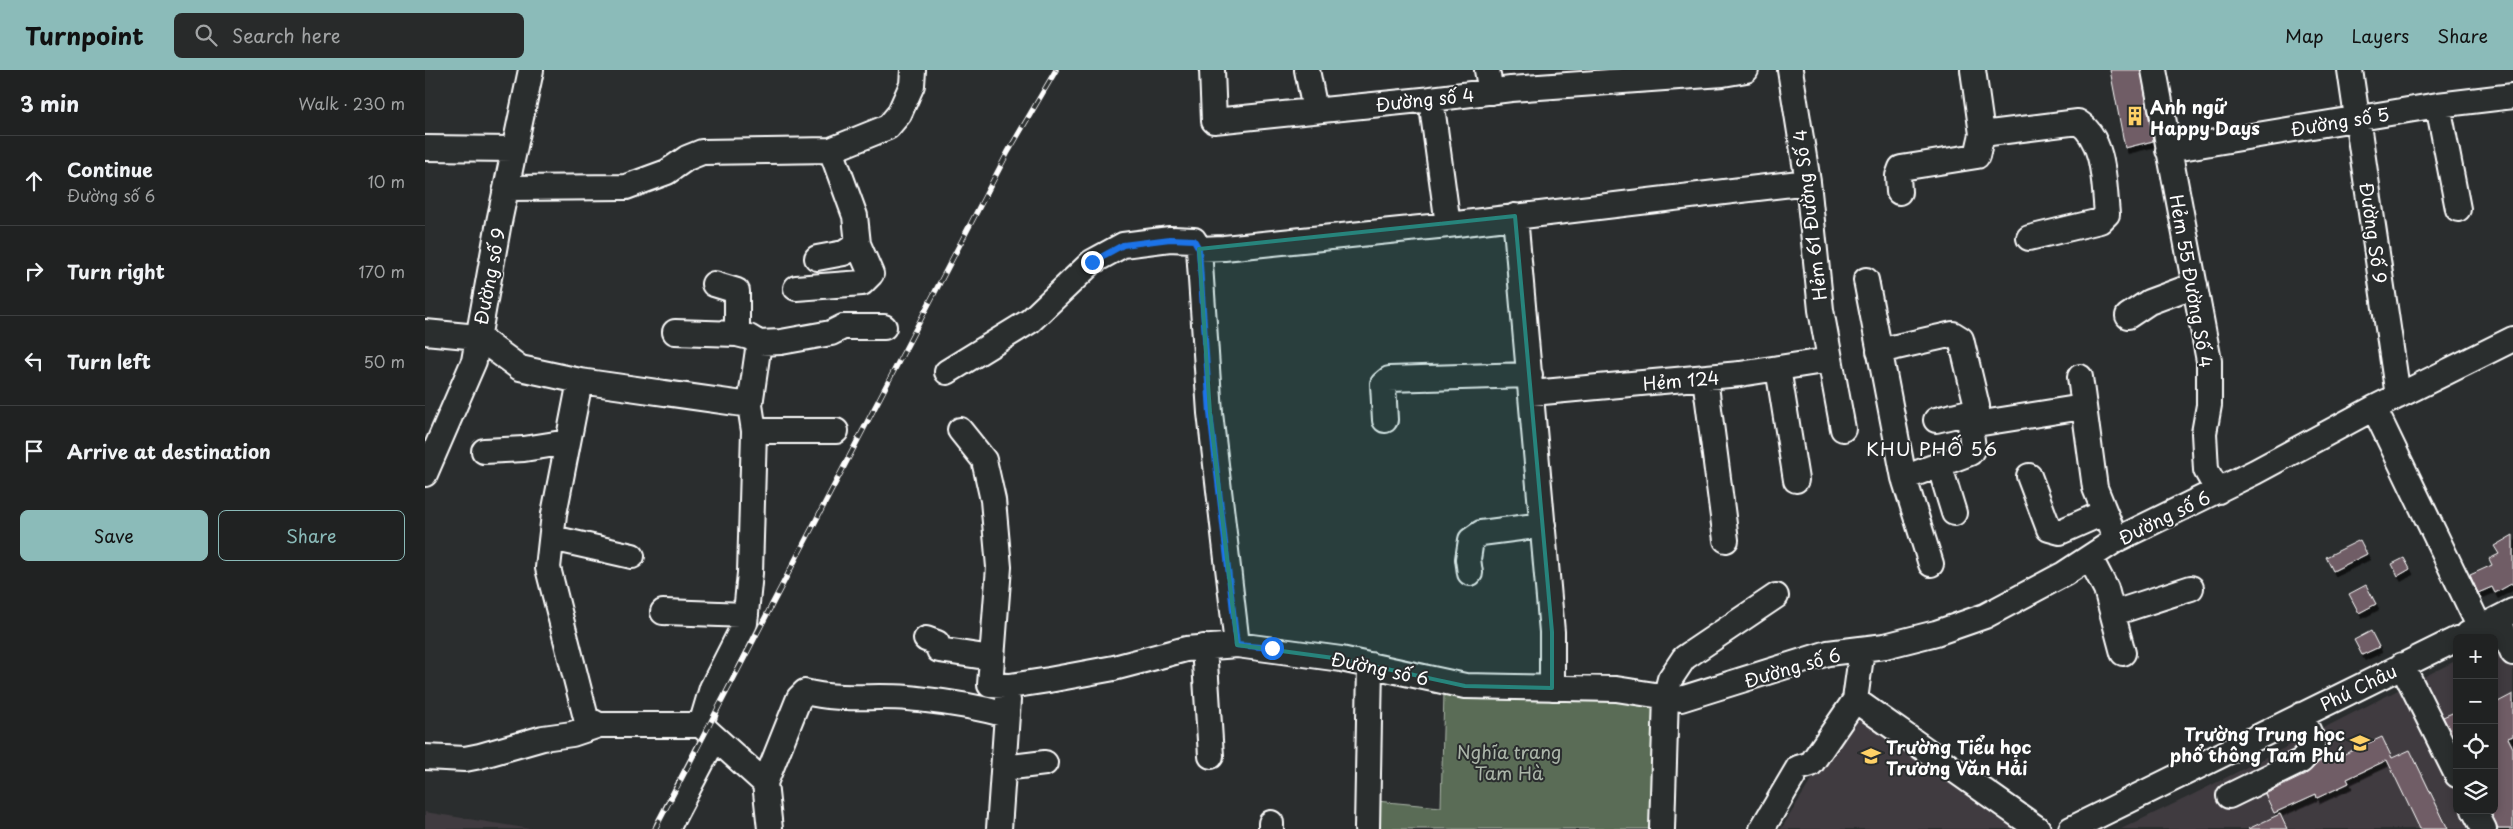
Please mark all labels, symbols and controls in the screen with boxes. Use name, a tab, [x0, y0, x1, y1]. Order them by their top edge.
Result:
search box	[174, 13, 524, 58]
text: Turnpoint	[25, 17, 144, 53]
icon: search	[192, 21, 220, 49]
text: Search here	[232, 21, 341, 49]
text: Map	[2285, 22, 2324, 49]
text: Layers	[2352, 22, 2409, 49]
text: Share	[2437, 22, 2488, 49]
street label: Đường số 4	[1374, 80, 1476, 118]
text: 3 min	[20, 87, 79, 119]
text: Walk · 230 m	[298, 91, 405, 115]
place label: Anh ngữ Happy Days	[2150, 93, 2260, 141]
street label: Đường số 5	[2289, 100, 2391, 142]
building icon: Anh ngữ Happy Days	[2124, 105, 2146, 127]
street label: Hẻm 61 Đường Số 4	[1785, 128, 1833, 302]
text: Continue	[67, 155, 153, 183]
icon: ahead	[20, 167, 48, 195]
text: 10 m	[368, 169, 405, 193]
street label: Đường Số 9	[2354, 181, 2394, 285]
text: Đường số 6	[67, 183, 155, 207]
street label: Hẻm 55 Đường Số 4	[2163, 192, 2221, 370]
street label: Đường số 9	[466, 225, 512, 327]
route end	[1081, 251, 1104, 274]
icon: right	[20, 257, 48, 285]
text: Turn right	[67, 257, 165, 285]
text: 170 m	[359, 259, 405, 283]
icon: left	[20, 347, 48, 375]
text: Turn left	[67, 347, 151, 375]
text: 50 m	[364, 349, 405, 373]
street label: Hẻm 124	[1642, 363, 1720, 397]
district label: KHU PHỐ 56	[1866, 434, 1998, 462]
icon: arrive	[20, 437, 48, 465]
text: Arrive at destination	[67, 437, 271, 465]
street label: Đường số 6	[2114, 483, 2214, 551]
button: Save	[20, 510, 208, 561]
button: Share	[218, 510, 405, 561]
map controls	[2453, 634, 2498, 814]
button: +	[2453, 634, 2498, 679]
route start	[1261, 637, 1284, 660]
street label: Đường số 6	[1741, 640, 1843, 694]
street label: Đường số 6	[1329, 644, 1431, 692]
street label: Phú Châu	[2315, 657, 2401, 717]
button: −	[2453, 679, 2498, 724]
place label: Trường Trung học phổ thông Tam Phú	[2170, 720, 2345, 768]
button: locate	[2453, 724, 2498, 769]
school or university icon: Trường Trung học phổ thông Tam Phú	[2349, 732, 2371, 754]
place label: Trường Tiểu học Trương Văn Hải	[1886, 733, 2032, 781]
park label: Nghĩa trang Tam Hà	[1457, 738, 1561, 786]
school or university icon: Trường Tiểu học Trương Văn Hải	[1860, 745, 1882, 767]
button: layers	[2453, 769, 2498, 814]

